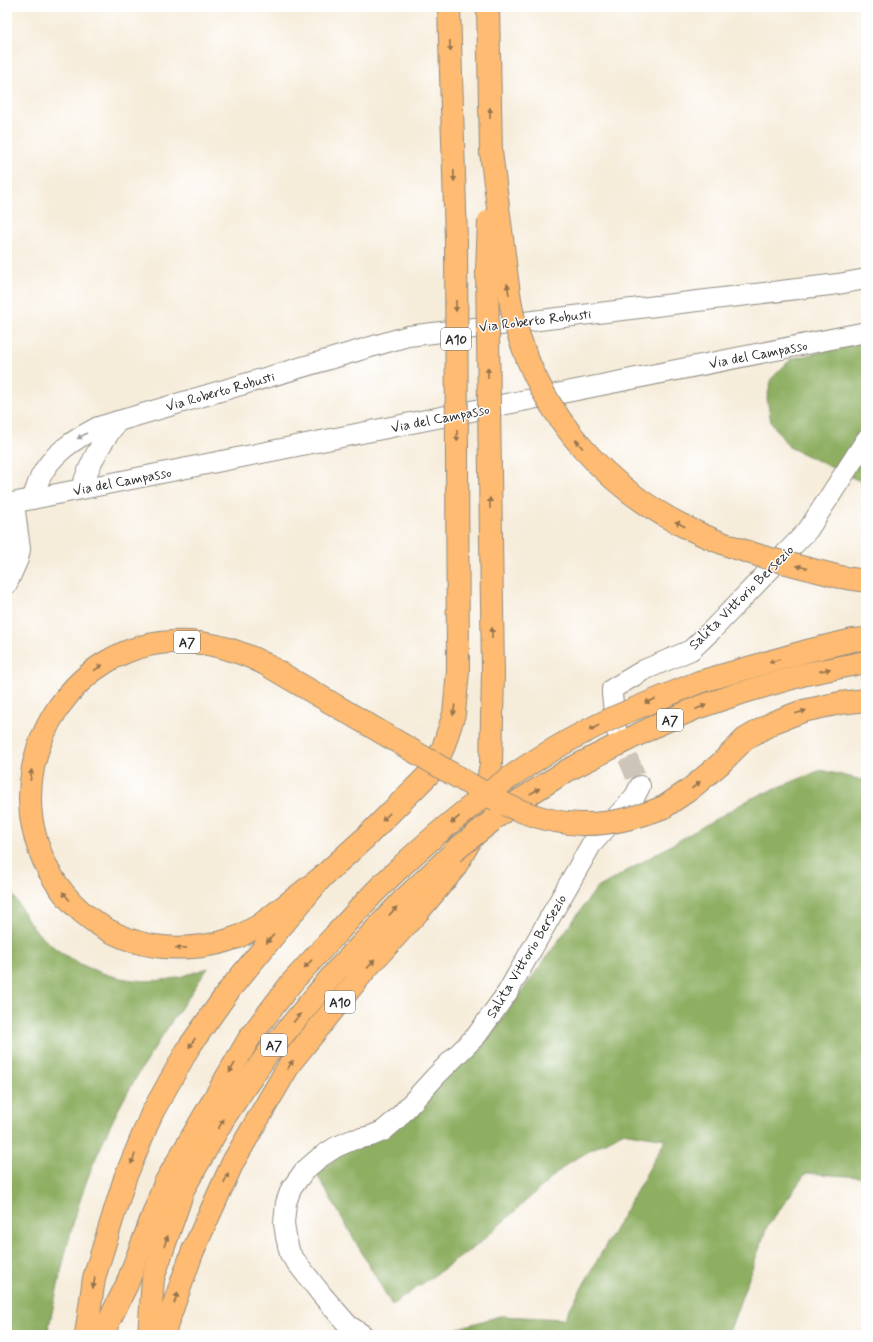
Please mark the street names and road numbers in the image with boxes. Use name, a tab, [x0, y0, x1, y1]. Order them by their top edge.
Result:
street label: Via Roberto Robusti	[478, 305, 592, 337]
road number: A10	[441, 328, 471, 350]
street label: Via del Campasso	[707, 337, 809, 373]
street label: Via Roberto Robusti	[164, 368, 277, 416]
street label: Via del Campasso	[389, 401, 491, 437]
street label: Via del Campasso	[71, 464, 173, 500]
street label: Salita Vittorio Bersezio	[685, 541, 798, 654]
road number: A7	[174, 631, 200, 653]
road number: A7	[657, 709, 683, 731]
street label: Salita Vittorio Bersezio	[483, 891, 571, 1022]
road number: A10	[325, 991, 355, 1013]
road number: A7	[261, 1034, 287, 1056]

